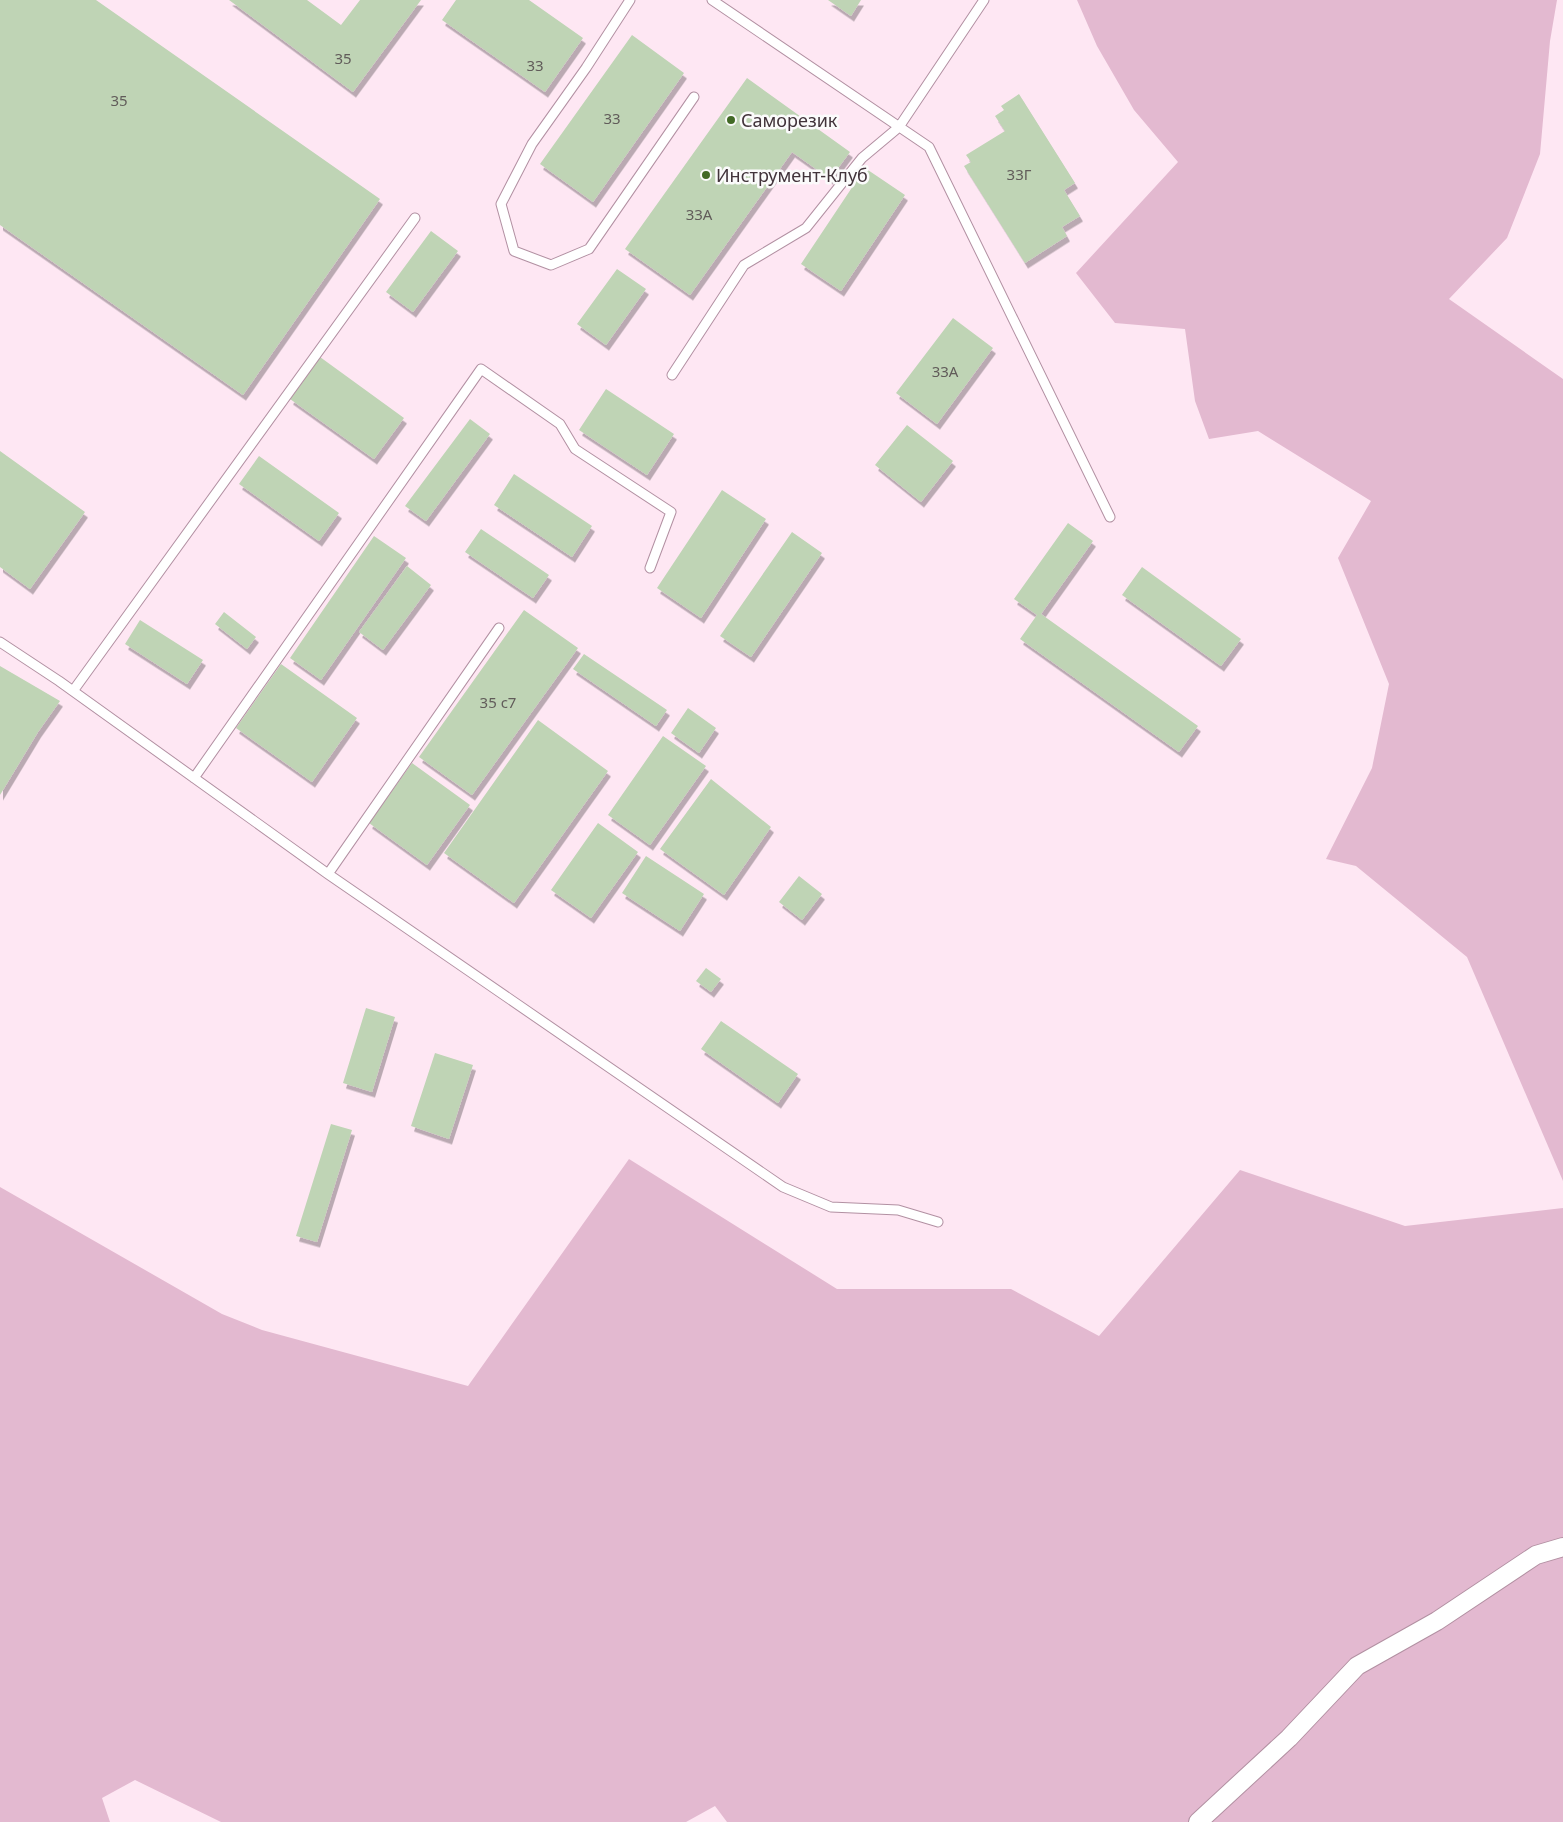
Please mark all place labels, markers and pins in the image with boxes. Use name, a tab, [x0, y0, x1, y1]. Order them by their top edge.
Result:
place label: Саморезик	[741, 108, 838, 132]
marker: Саморезик	[725, 114, 737, 126]
place label: Инструмент-Клуб	[716, 163, 868, 187]
marker: Инструмент-Клуб	[700, 169, 712, 181]

